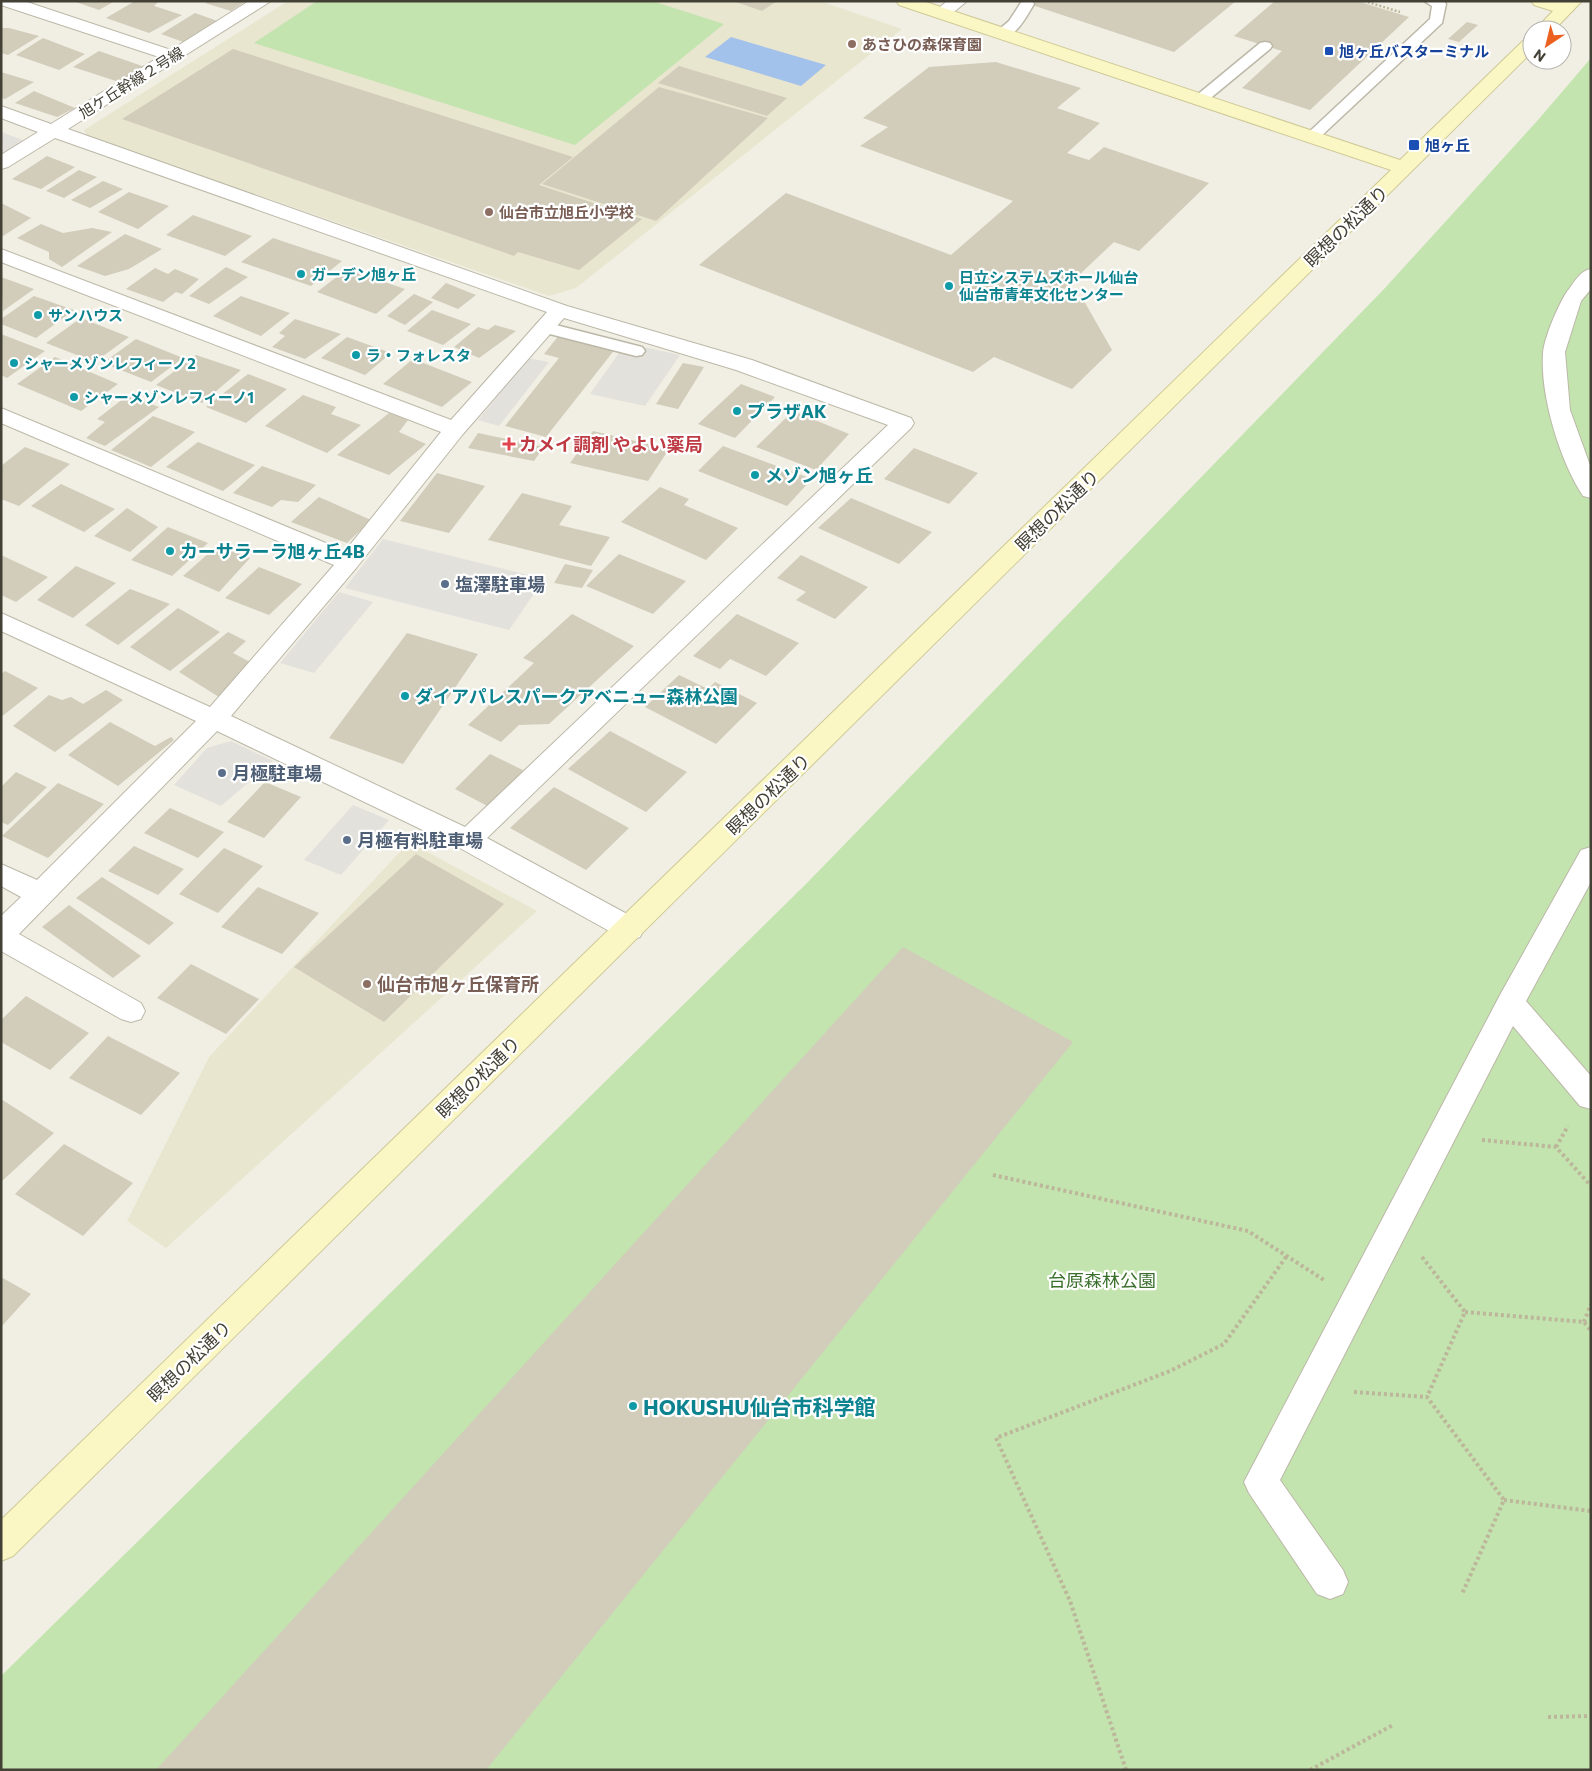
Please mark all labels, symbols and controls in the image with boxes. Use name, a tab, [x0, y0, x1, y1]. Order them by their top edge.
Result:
north arrow	[1522, 20, 1572, 70]
place label: あさひの森保育園	[862, 35, 982, 53]
marker: あさひの森保育園	[846, 38, 858, 50]
place label: 旭ヶ丘バスターミナル	[1339, 42, 1489, 60]
street label: 旭ケ丘幹線２号線	[75, 43, 187, 121]
marker: 旭ヶ丘バスターミナル	[1323, 45, 1335, 57]
text: N	[1530, 46, 1548, 66]
place label: 旭ヶ丘	[1425, 136, 1470, 154]
marker: 旭ヶ丘	[1407, 138, 1421, 152]
street label: 瞑想の松通り	[1300, 181, 1392, 271]
place label: 仙台市立旭丘小学校	[499, 203, 634, 221]
marker: 仙台市立旭丘小学校	[483, 206, 495, 218]
place label: ガーデン旭ヶ丘	[311, 265, 416, 283]
marker: ガーデン旭ヶ丘	[295, 268, 307, 280]
place label: 日立システムズホール仙台 仙台市青年文化センター	[959, 268, 1139, 303]
marker: 日立システムズホール仙台 仙台市青年文化センター	[943, 280, 955, 292]
place label: サンハウス	[48, 306, 123, 324]
marker: サンハウス	[32, 309, 44, 321]
place label: ラ・フォレスタ	[366, 346, 471, 364]
marker: ラ・フォレスタ	[350, 349, 362, 361]
place label: シャーメゾンレフィーノ2	[24, 354, 196, 372]
marker: シャーメゾンレフィーノ2	[8, 357, 20, 369]
place label: シャーメゾンレフィーノ1	[84, 388, 254, 406]
marker: シャーメゾンレフィーノ1	[68, 391, 80, 403]
place label: プラザAK	[747, 400, 827, 422]
marker: プラザAK	[731, 405, 743, 417]
place label: カメイ調剤 やよい薬局	[519, 433, 702, 455]
marker: カメイ調剤 やよい薬局	[503, 438, 515, 450]
place label: メゾン旭ヶ丘	[765, 464, 873, 486]
street label: 瞑想の松通り	[1011, 465, 1103, 555]
marker: メゾン旭ヶ丘	[749, 469, 761, 481]
place label: カーサラーラ旭ヶ丘4B	[180, 540, 365, 562]
marker: カーサラーラ旭ヶ丘4B	[164, 545, 176, 557]
place label: 塩澤駐車場	[455, 573, 545, 595]
marker: 塩澤駐車場	[439, 578, 451, 590]
place label: ダイアパレスパークアベニュー森林公園	[415, 685, 738, 707]
marker: ダイアパレスパークアベニュー森林公園	[399, 690, 411, 702]
street label: 瞑想の松通り	[722, 749, 814, 839]
place label: 月極駐車場	[232, 762, 322, 784]
marker: 月極駐車場	[216, 767, 228, 779]
place label: 月極有料駐車場	[357, 829, 483, 851]
marker: 月極有料駐車場	[341, 834, 353, 846]
place label: 仙台市旭ヶ丘保育所	[377, 973, 539, 995]
marker: 仙台市旭ヶ丘保育所	[361, 978, 373, 990]
street label: 瞑想の松通り	[432, 1032, 524, 1122]
park label: 台原森林公園	[1048, 1269, 1156, 1291]
street label: 瞑想の松通り	[143, 1316, 235, 1406]
place label: HOKUSHU仙台市科学館	[643, 1394, 875, 1419]
marker: HOKUSHU仙台市科学館	[627, 1400, 639, 1412]

